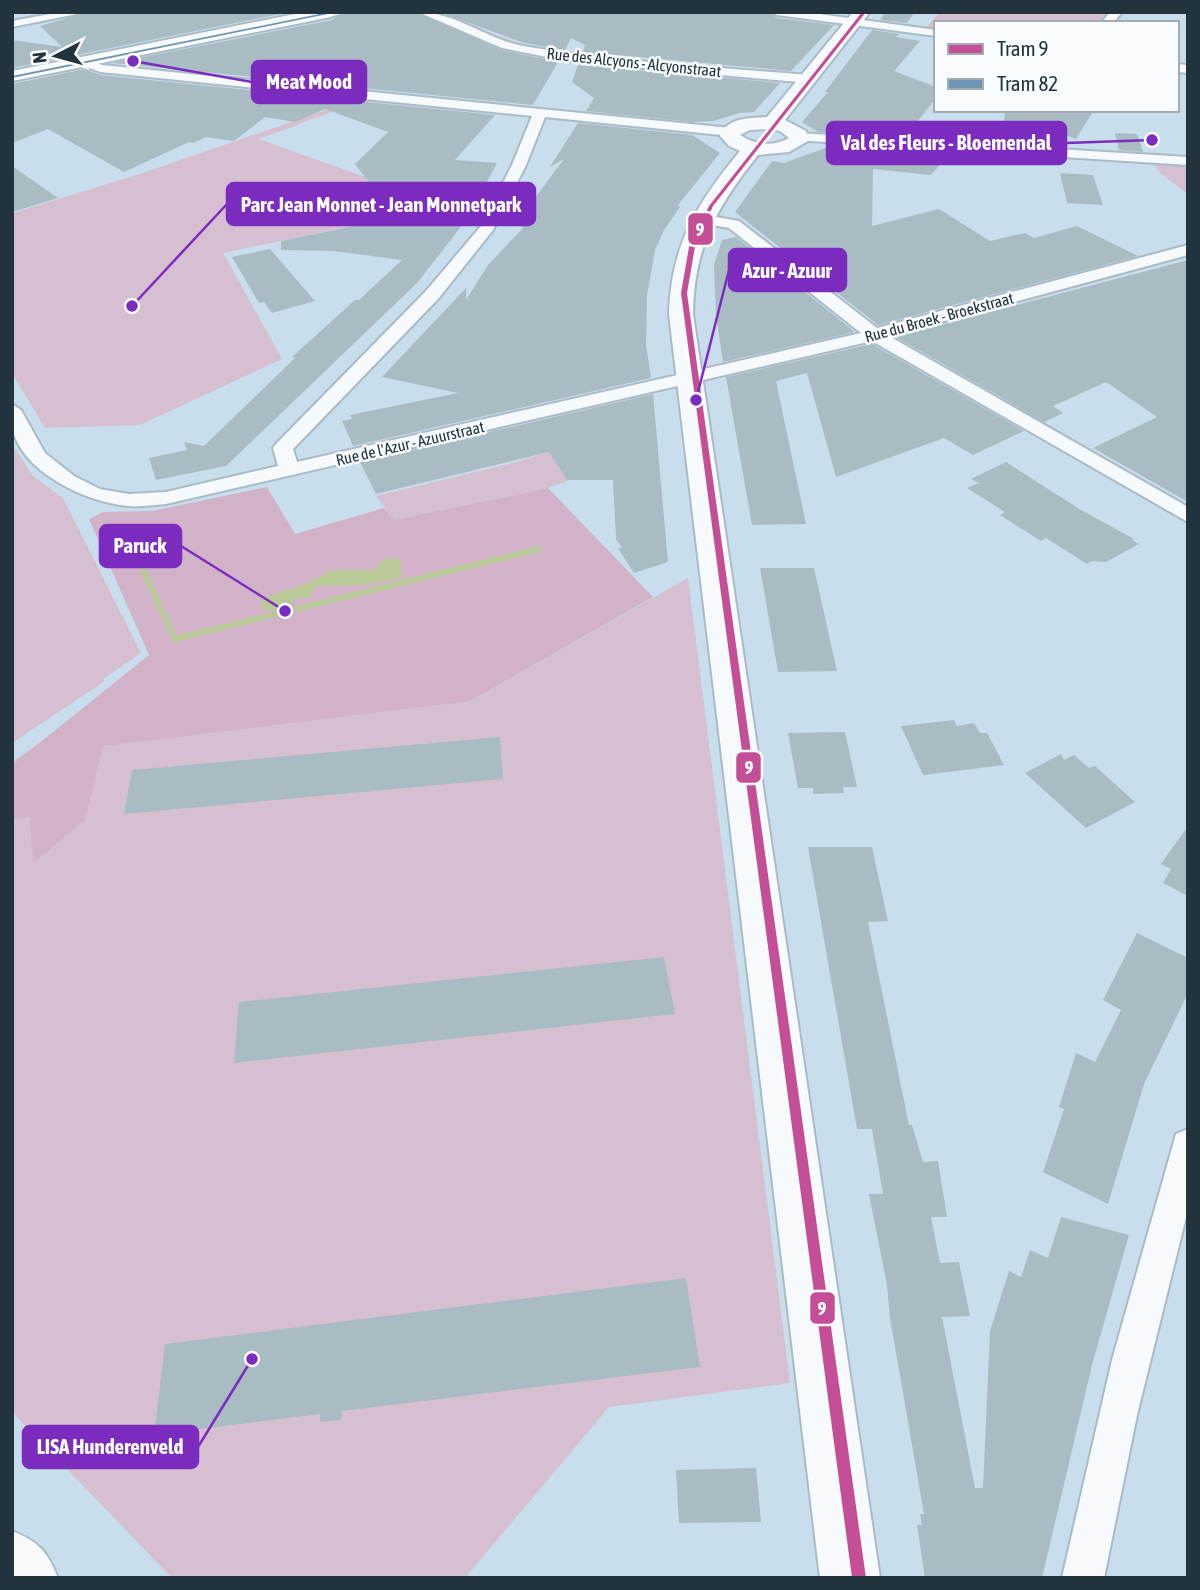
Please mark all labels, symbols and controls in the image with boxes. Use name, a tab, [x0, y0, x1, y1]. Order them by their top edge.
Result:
north arrow	[21, 21, 91, 91]
legend	[934, 21, 1179, 112]
text: Tram 9	[997, 36, 1048, 60]
street label: Rue des Alcyons - Alcyonstraat	[546, 44, 722, 81]
text: N	[28, 51, 51, 65]
callout: Meat Mood	[252, 61, 366, 103]
text: Meat Mood	[266, 69, 352, 93]
text: Tram 82	[997, 71, 1058, 95]
callout: Val des Fleurs - Bloemendal	[827, 122, 1066, 164]
text: Val des Fleurs - Bloemendal	[840, 130, 1052, 154]
callout: Parc Jean Monnet - Jean Monnetpark	[227, 183, 535, 225]
text: Parc Jean Monnet - Jean Monnetpark	[241, 192, 522, 216]
line badge: 9	[687, 212, 714, 246]
text: 9	[696, 218, 705, 240]
callout: Azur - Azuur	[729, 249, 846, 291]
text: Azur - Azuur	[741, 258, 833, 282]
street label: Rue du Broek - Broekstraat	[863, 288, 1016, 346]
street label: Rue de l'Azur - Azuurstraat	[334, 417, 486, 469]
callout: Paruck	[100, 525, 181, 567]
text: Paruck	[114, 533, 167, 557]
line badge: 9	[735, 751, 762, 784]
text: 9	[745, 756, 754, 778]
line badge: 9	[809, 1291, 836, 1325]
text: 9	[818, 1297, 827, 1319]
callout: LISA Hunderenveld	[23, 1426, 198, 1468]
text: LISA Hunderenveld	[37, 1434, 183, 1458]

